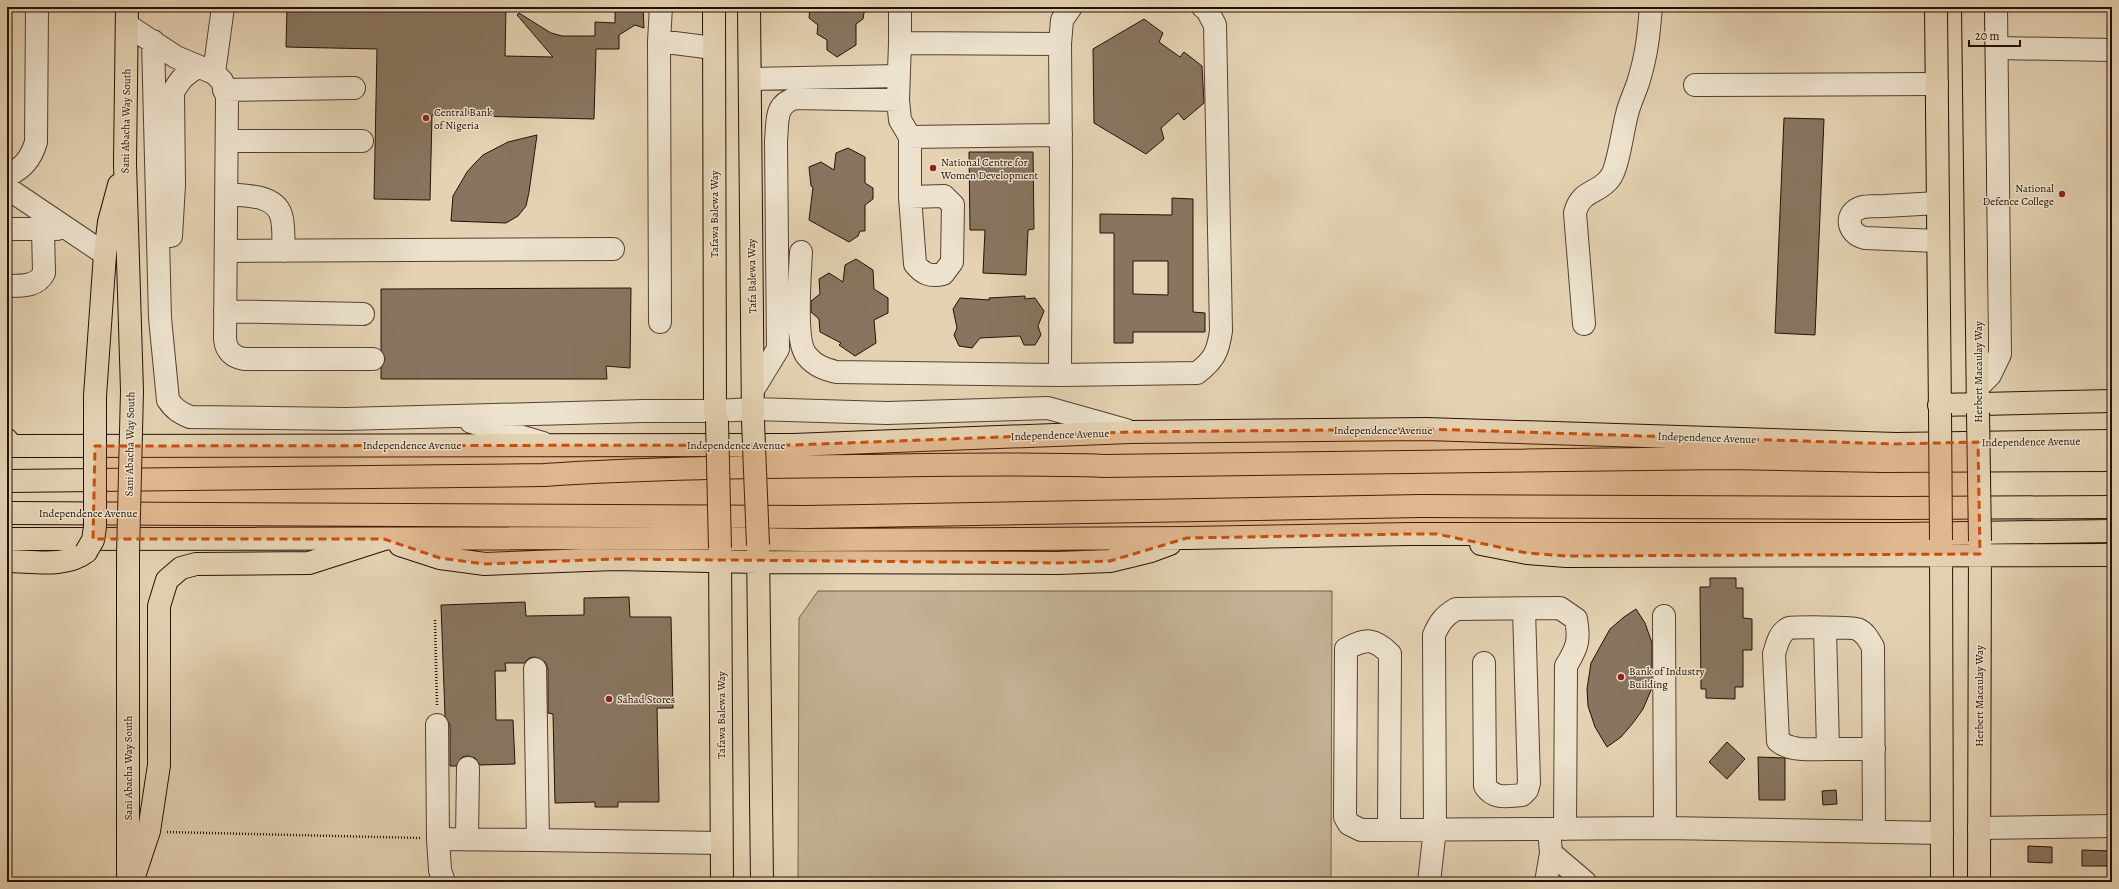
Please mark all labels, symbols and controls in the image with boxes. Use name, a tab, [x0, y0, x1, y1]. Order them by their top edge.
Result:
scale bar	[1969, 22, 2020, 48]
text: 20 m	[1975, 28, 1999, 44]
street label: Sani Abacha Way South	[118, 68, 134, 173]
place label: Central Bank of Nigeria	[434, 105, 493, 133]
marker: Central Bank of Nigeria	[421, 113, 431, 123]
place label: National Centre for Women Development	[940, 155, 1039, 183]
marker: National Centre for Women Development	[928, 163, 938, 173]
street label: Tafawa Balewa Way	[707, 170, 722, 258]
place label: National Defence College	[1983, 181, 2054, 209]
marker: National Defence College	[2057, 189, 2067, 199]
street label: Tafa Balewa Way	[744, 238, 760, 314]
street label: Herbert Macaulay Way	[1971, 321, 1986, 423]
street label: Sani Abacha Way South	[122, 391, 138, 496]
street label: Independence Avenue	[1334, 423, 1432, 438]
street label: Independence Avenue	[1010, 426, 1110, 444]
street label: Independence Avenue	[1657, 429, 1757, 447]
street label: Independence Avenue	[1982, 434, 2081, 450]
street label: Independence Avenue	[363, 438, 461, 453]
street label: Independence Avenue	[687, 438, 785, 453]
street label: Independence Avenue	[39, 506, 137, 521]
street label: Herbert Macaulay Way	[1972, 645, 1987, 747]
place label: Bank of Industry Building	[1629, 664, 1705, 692]
street label: Tafawa Balewa Way	[714, 671, 729, 759]
marker: Bank of Industry Building	[1616, 672, 1626, 682]
place label: Sahad Stores	[617, 692, 675, 707]
marker: Sahad Stores	[604, 694, 614, 704]
street label: Sani Abacha Way South	[121, 716, 136, 820]

